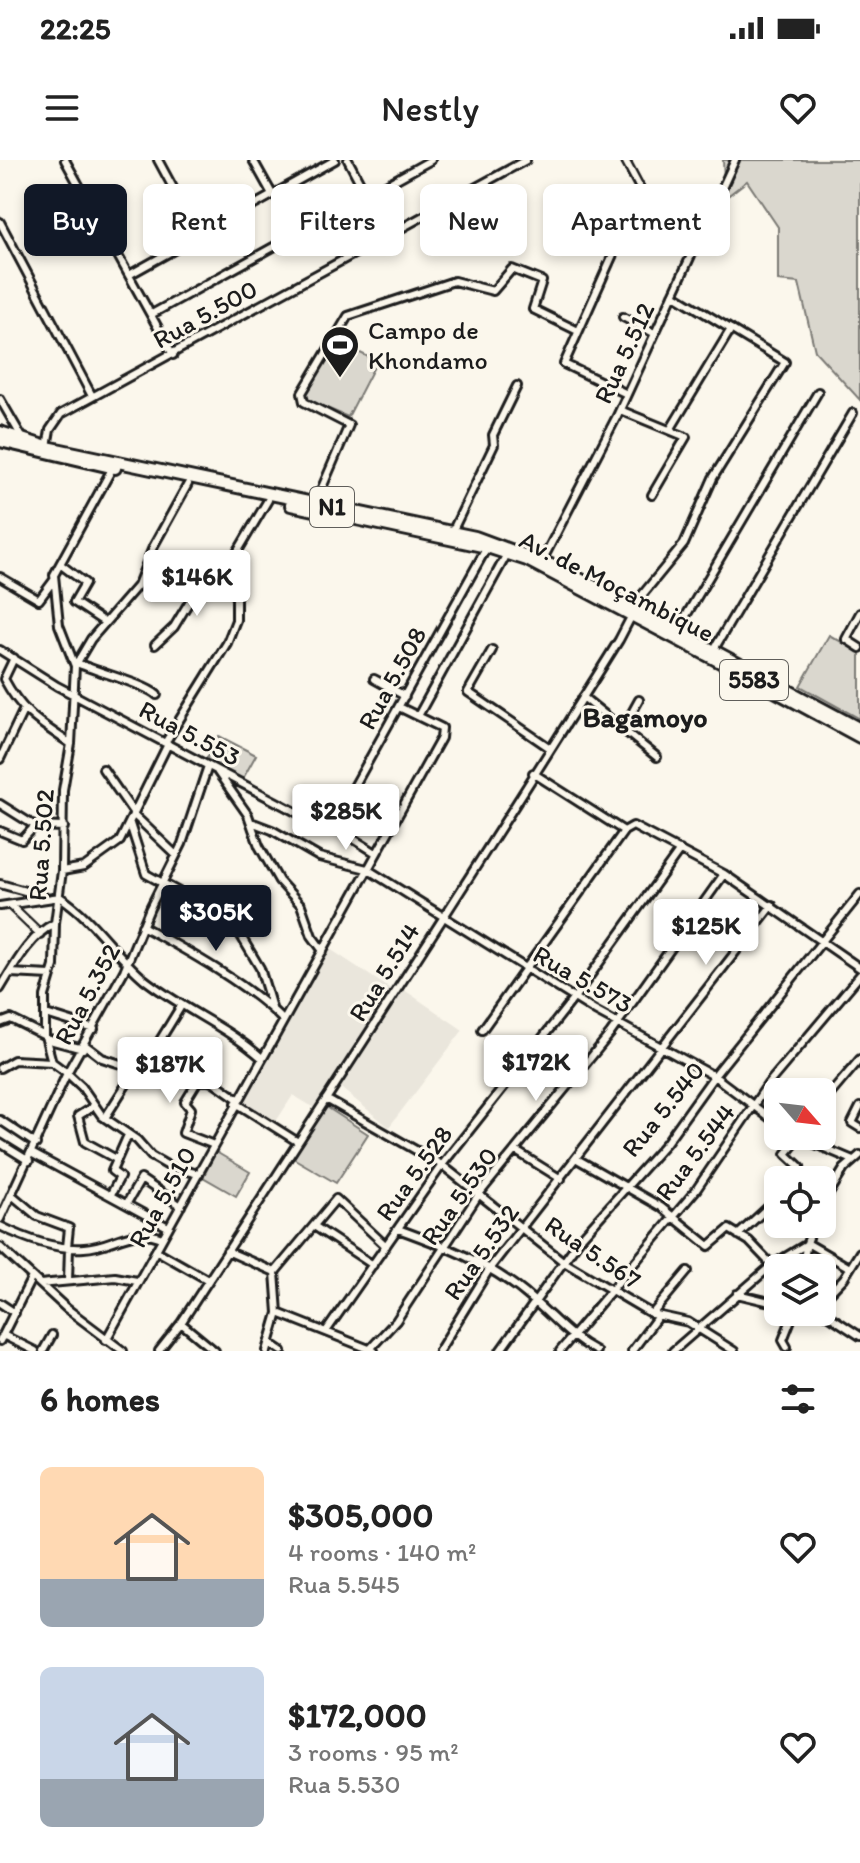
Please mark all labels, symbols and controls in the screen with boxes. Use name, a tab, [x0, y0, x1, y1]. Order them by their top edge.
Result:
text: 22:25	[40, 10, 110, 47]
icon: menu	[40, 86, 84, 130]
icon: heart	[776, 86, 820, 130]
text: Nestly	[381, 87, 479, 130]
chip: Buy	[24, 184, 127, 256]
chip: Rent	[143, 184, 255, 256]
chip: Filters	[271, 184, 404, 256]
chip: New	[420, 184, 527, 256]
chip: Apartment	[543, 184, 730, 256]
street label: Rua 5.500	[147, 272, 263, 356]
street label: Rua 5.512	[587, 297, 661, 409]
place label: Campo de Khondamo	[368, 314, 488, 376]
sports icon: Campo de Khondamo	[319, 324, 361, 379]
road number: N1	[310, 487, 354, 527]
street label: Av. de Moçambique	[514, 523, 720, 649]
pin: $146K	[141, 550, 253, 618]
text: $146K	[161, 560, 233, 592]
street label: Rua 5.508	[351, 621, 433, 735]
road number: 5583	[720, 660, 788, 700]
street label: Rua 5.553	[134, 693, 246, 773]
district label: Bagamoyo	[582, 700, 708, 734]
pin: $285K	[290, 784, 402, 852]
street label: Rua 5.502	[21, 788, 61, 902]
text: $285K	[310, 794, 382, 826]
pin: $305K	[160, 885, 272, 953]
text: $305K	[179, 895, 253, 927]
pin: $125K	[650, 899, 762, 967]
text: $125K	[671, 909, 741, 941]
street label: Rua 5.514	[341, 917, 427, 1027]
street label: Rua 5.352	[47, 938, 127, 1050]
street label: Rua 5.573	[528, 938, 638, 1020]
pin: $172K	[480, 1035, 592, 1103]
pin: $187K	[114, 1037, 226, 1105]
text: $172K	[502, 1045, 570, 1077]
text: $187K	[135, 1047, 205, 1079]
street label: Rua 5.540	[615, 1055, 711, 1163]
north arrow	[764, 1078, 836, 1150]
map controls	[764, 1078, 836, 1326]
street label: Rua 5.544	[648, 1097, 742, 1207]
street label: Rua 5.528	[369, 1119, 459, 1227]
street label: Rua 5.510	[121, 1141, 203, 1253]
street label: Rua 5.530	[414, 1141, 504, 1251]
button: locate	[764, 1166, 836, 1238]
street label: Rua 5.532	[436, 1197, 526, 1306]
street label: Rua 5.567	[539, 1208, 647, 1296]
button: layers	[764, 1254, 836, 1326]
icon: filters	[776, 1377, 820, 1421]
text: 6 homes	[40, 1379, 160, 1420]
text: $305,000	[288, 1495, 433, 1536]
icon: home	[104, 1499, 200, 1595]
icon: heart	[776, 1525, 820, 1569]
text: 4 rooms · 140 m²	[288, 1536, 476, 1568]
text: Rua 5.545	[288, 1568, 400, 1600]
text: $172,000	[288, 1695, 427, 1736]
icon: home	[104, 1699, 200, 1795]
icon: heart	[776, 1725, 820, 1769]
text: 3 rooms · 95 m²	[288, 1736, 459, 1768]
text: Rua 5.530	[288, 1768, 401, 1800]

